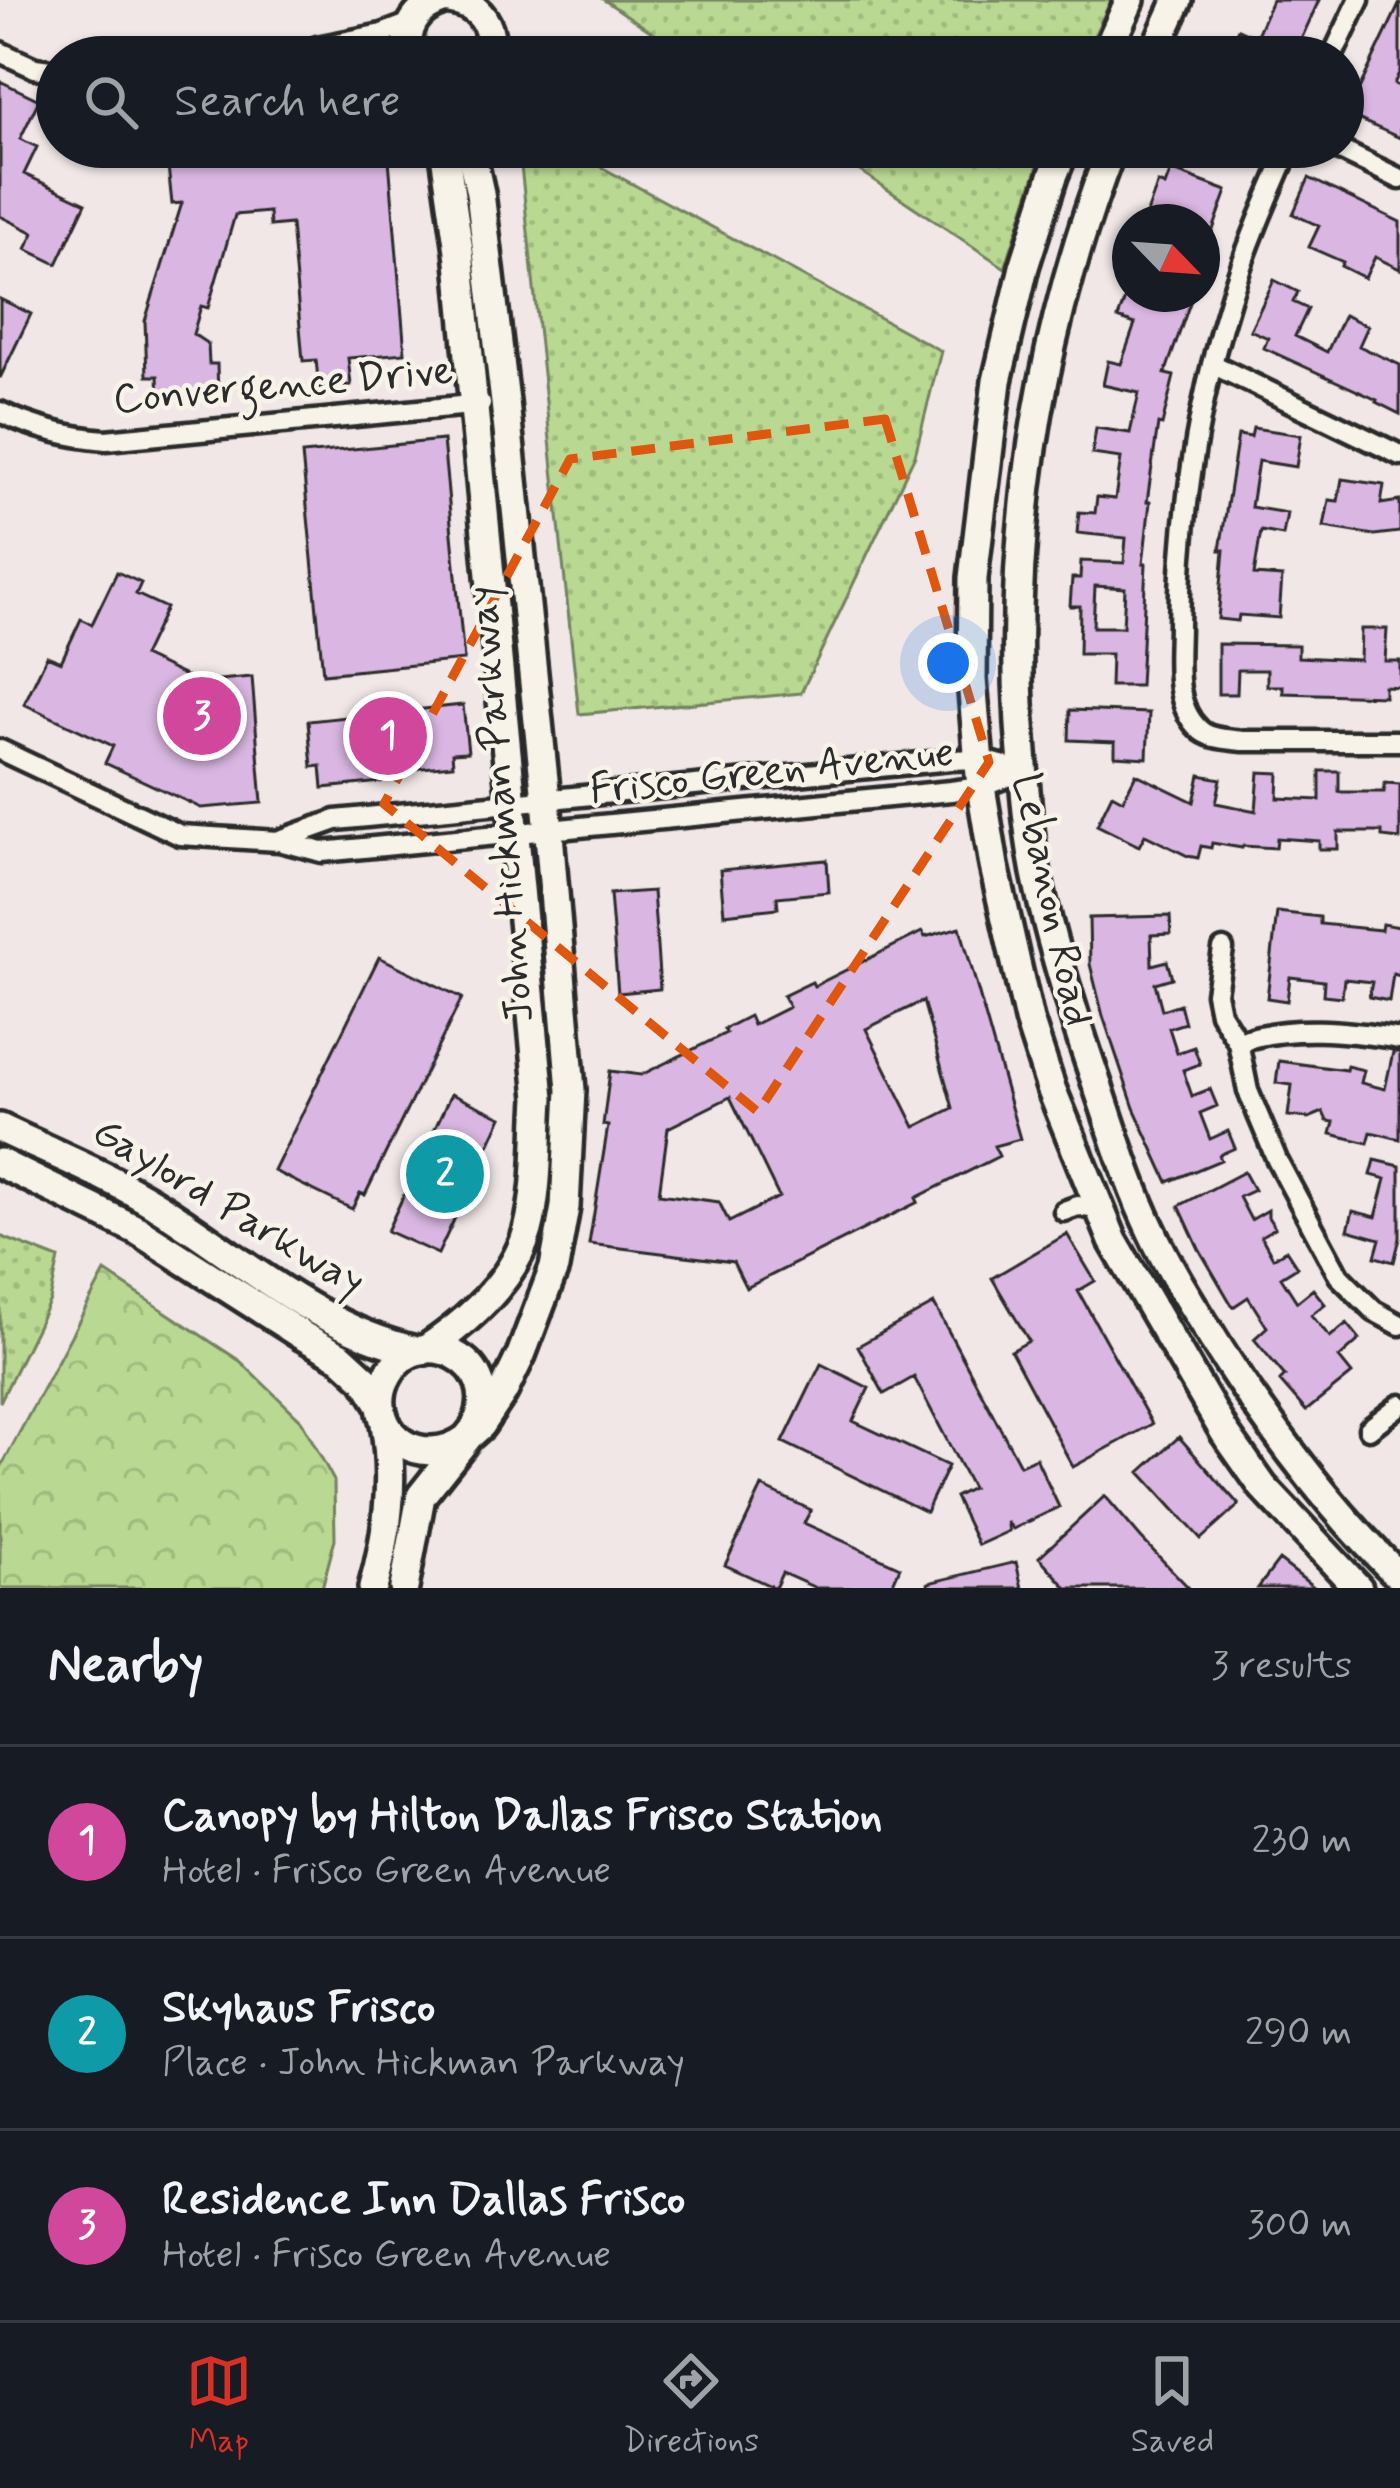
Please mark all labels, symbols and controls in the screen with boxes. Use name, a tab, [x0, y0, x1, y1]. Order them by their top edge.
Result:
search box	[36, 36, 1364, 168]
icon: search	[78, 69, 144, 135]
text: Search here	[174, 73, 401, 132]
north arrow	[1112, 204, 1220, 312]
street label: Convergence Drive	[111, 344, 456, 432]
street label: John Hickman Parkway	[456, 583, 548, 1025]
your location	[918, 633, 978, 693]
pin: 3	[163, 671, 241, 761]
pin: 1	[349, 691, 427, 781]
street label: Frisco Green Avenue	[587, 726, 957, 818]
street label: Lebanon Road	[997, 769, 1105, 1031]
street label: Gaylord Parkway	[82, 1105, 374, 1311]
pin: 2	[406, 1129, 484, 1219]
text: Nearby	[48, 1633, 203, 1699]
text: 3 results	[1211, 1641, 1352, 1692]
text: Canopy by Hilton Dallas Frisco Station	[162, 1787, 883, 1846]
text: 1	[78, 1816, 96, 1867]
text: 230 m	[1251, 1816, 1352, 1867]
text: Hotel · Frisco Green Avenue	[162, 1846, 611, 1897]
text: Skyhaus Frisco	[162, 1979, 435, 2038]
text: 2	[77, 2008, 97, 2059]
text: 290 m	[1245, 2008, 1352, 2059]
text: Place · John Hickman Parkway	[162, 2038, 685, 2089]
text: Residence Inn Dallas Frisco	[162, 2171, 685, 2230]
text: 3	[78, 2200, 96, 2251]
text: 300 m	[1247, 2200, 1352, 2251]
text: Hotel · Frisco Green Avenue	[162, 2230, 611, 2281]
tab: Map	[186, 2348, 252, 2464]
tab: Directions	[623, 2348, 759, 2464]
tab: Saved	[1131, 2348, 1214, 2464]

